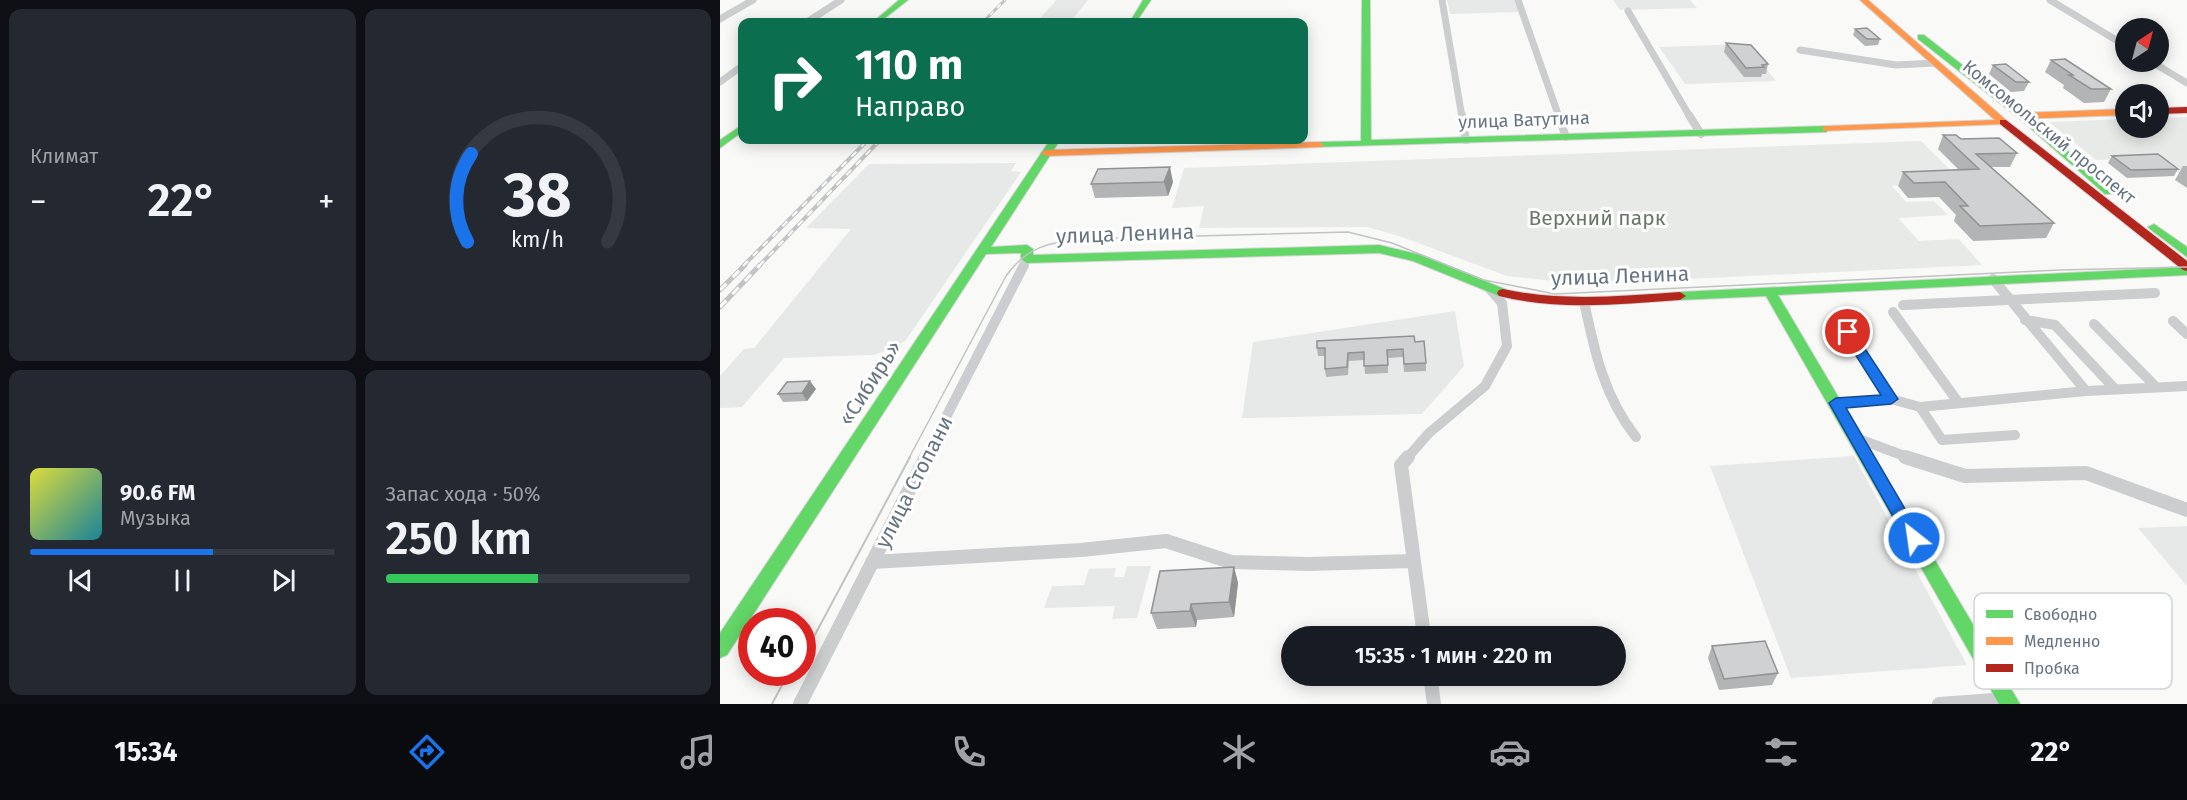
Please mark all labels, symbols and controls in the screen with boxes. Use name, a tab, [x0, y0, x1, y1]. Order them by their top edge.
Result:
north arrow	[2115, 18, 2169, 72]
map controls	[2115, 18, 2169, 138]
text: 110 m	[855, 40, 963, 90]
icon: right	[756, 42, 834, 120]
street label: Комсомольский проспект	[1958, 55, 2141, 209]
button: sound	[2115, 84, 2169, 138]
text: Направо	[855, 91, 965, 123]
street label: улица Ватутина	[1458, 107, 1590, 133]
text: Климат	[30, 144, 98, 168]
text: 38	[502, 158, 572, 233]
text: 22°	[148, 174, 217, 228]
text: −	[30, 182, 47, 222]
text: +	[318, 182, 335, 222]
park label: Верхний парк	[1528, 205, 1666, 231]
street label: улица Ленина	[1055, 219, 1195, 249]
text: km/h	[511, 227, 564, 253]
street label: улица Ленина	[1550, 261, 1690, 291]
pin	[1822, 306, 1873, 357]
icon: arrive	[1831, 315, 1864, 348]
street label: «Сибирь»	[833, 336, 907, 430]
street label: улица Стопани	[870, 412, 958, 552]
text: 90.6 FM	[120, 479, 195, 506]
text: Запас хода · 50%	[386, 482, 540, 506]
text: Музыка	[120, 506, 191, 530]
position arrow	[1882, 506, 1946, 570]
text: 250 km	[386, 512, 532, 566]
icon: previous	[64, 564, 97, 597]
icon: pause	[166, 564, 199, 597]
icon: next	[267, 564, 300, 597]
legend	[1974, 593, 2172, 689]
text: Свободно	[2024, 605, 2097, 624]
speed limit sign: 40	[738, 608, 816, 686]
text: Медленно	[2024, 632, 2100, 651]
text: 15:35 · 1 мин · 220 m	[1355, 642, 1552, 669]
text: Пробка	[2024, 659, 2080, 678]
icon: directions	[406, 731, 448, 773]
icon: music	[677, 731, 719, 773]
icon: phone	[948, 731, 990, 773]
icon: climate	[1218, 731, 1260, 773]
icon: car	[1489, 731, 1531, 773]
icon: filters	[1760, 731, 1802, 773]
text: 15:34	[114, 736, 178, 768]
text: 22°	[2031, 736, 2073, 768]

